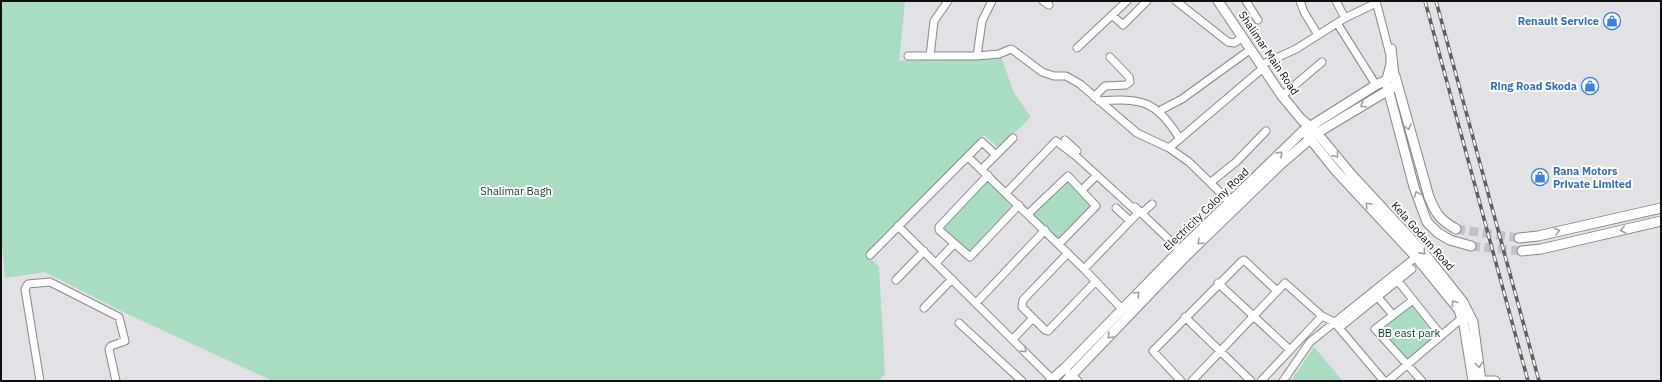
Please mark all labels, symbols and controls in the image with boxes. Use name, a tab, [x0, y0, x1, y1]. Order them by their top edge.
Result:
street label: Shalimar Main Road	[1236, 8, 1302, 98]
shop icon: Renault Service	[1602, 11, 1622, 31]
place label: Renault Service	[1518, 14, 1599, 28]
shop icon: Ring Road Skoda	[1580, 76, 1600, 96]
place label: Ring Road Skoda	[1490, 79, 1577, 93]
one-way arrow	[1360, 101, 1367, 108]
one-way arrow	[1404, 124, 1412, 130]
one-way arrow	[1275, 151, 1283, 159]
one-way arrow	[1331, 151, 1338, 158]
place label: Rana Motors Private Limited	[1553, 164, 1632, 191]
street label: Electricity Colony Road	[1160, 165, 1252, 253]
shop icon: Rana Motors Private Limited	[1530, 167, 1550, 187]
park label: Shalimar Bagh	[480, 184, 552, 198]
one-way arrow	[1413, 191, 1421, 198]
street label: Kela Godam Road	[1388, 199, 1458, 273]
one-way arrow	[1366, 203, 1373, 210]
one-way arrow	[1620, 225, 1627, 234]
one-way arrow	[1554, 228, 1560, 236]
one-way arrow	[1197, 237, 1205, 245]
one-way arrow	[1418, 247, 1425, 255]
one-way arrow	[1132, 291, 1140, 299]
one-way arrow	[1451, 301, 1458, 308]
park label: BB east park	[1378, 326, 1441, 340]
one-way arrow	[1107, 331, 1114, 339]
one-way arrow	[1019, 345, 1026, 353]
one-way arrow	[1474, 362, 1483, 368]

